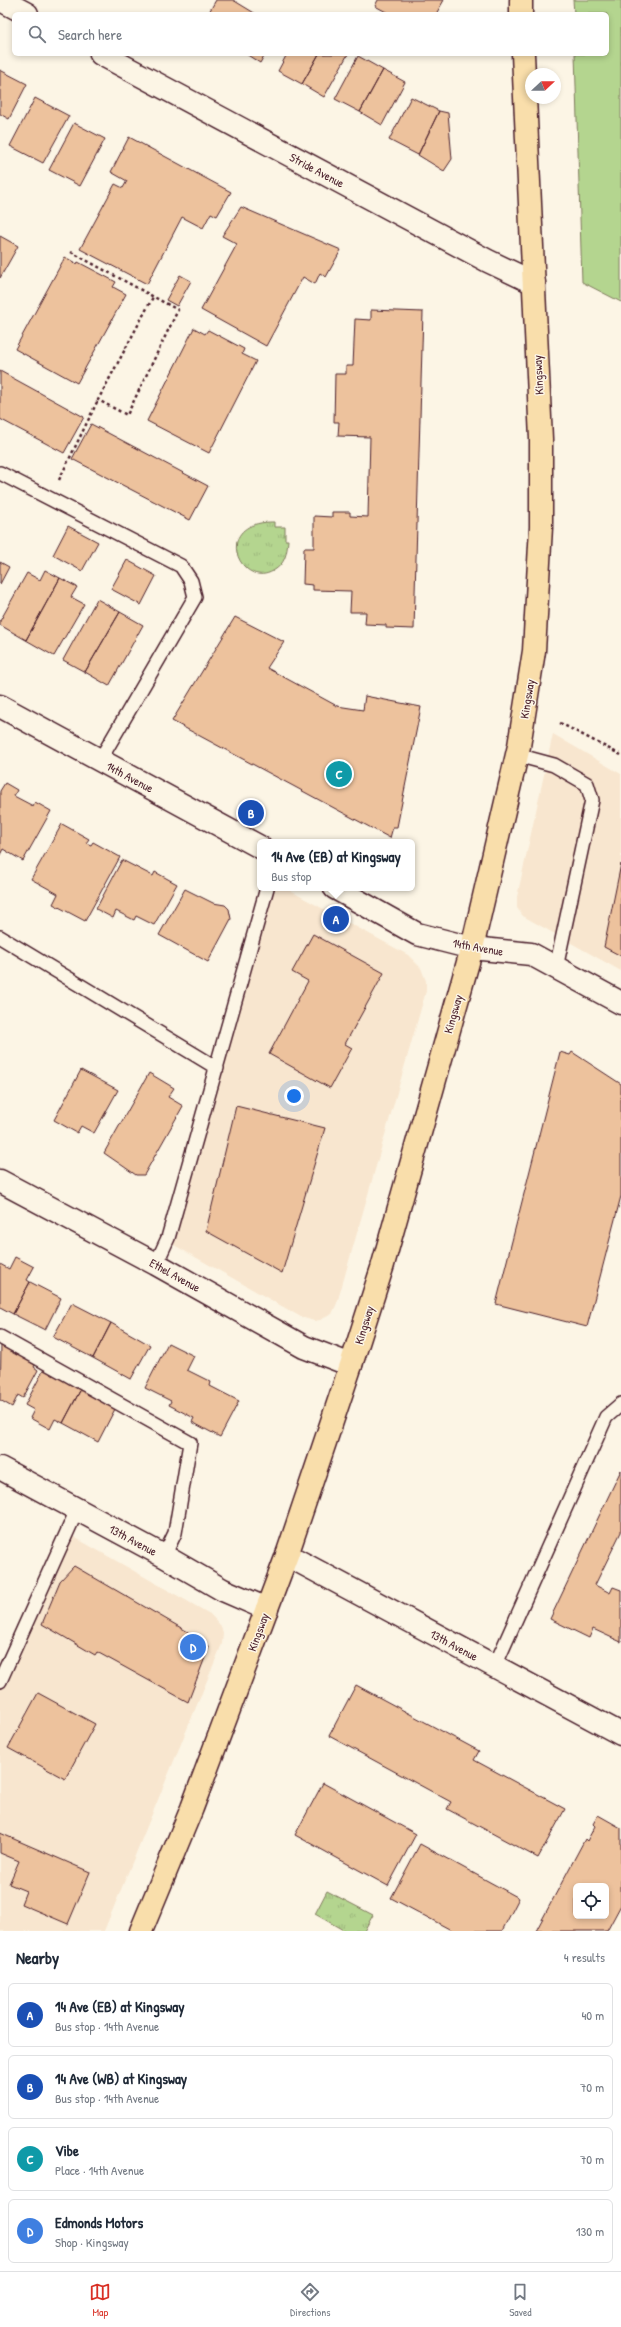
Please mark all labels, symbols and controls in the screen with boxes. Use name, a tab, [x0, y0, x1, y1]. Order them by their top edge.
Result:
search box	[12, 12, 609, 56]
icon: search	[26, 23, 48, 45]
text: Search here	[58, 24, 122, 45]
north arrow	[525, 68, 561, 104]
street label: Stride Avenue	[287, 149, 347, 192]
street label: Kingsway	[528, 355, 548, 395]
street label: Kingsway	[516, 678, 538, 720]
street label: 14th Avenue	[103, 757, 157, 797]
pin: C	[326, 759, 352, 789]
pin: B	[238, 798, 264, 828]
popup	[257, 839, 415, 891]
text: 14 Ave (EB) at Kingsway	[271, 846, 401, 867]
text: Bus stop	[271, 867, 311, 885]
pin: A	[323, 904, 349, 934]
street label: 14th Avenue	[451, 934, 505, 960]
street label: Kingsway	[439, 993, 467, 1035]
your location	[284, 1086, 304, 1106]
street label: Ethel Avenue	[147, 1254, 204, 1296]
street label: Kingsway	[350, 1304, 378, 1346]
street label: 13th Avenue	[106, 1520, 160, 1560]
street label: Kingsway	[243, 1610, 273, 1654]
street label: 13th Avenue	[427, 1625, 481, 1665]
pin: D	[180, 1632, 206, 1662]
map controls	[573, 1883, 609, 1919]
button: locate	[573, 1883, 609, 1919]
text: Nearby	[16, 1946, 59, 1969]
text: 4 results	[564, 1948, 605, 1966]
text: 14 Ave (EB) at Kingsway	[55, 1996, 185, 2017]
text: A	[27, 2006, 33, 2024]
text: 40 m	[581, 2006, 604, 2024]
text: Bus stop · 14th Avenue	[55, 2017, 159, 2035]
text: 14 Ave (WB) at Kingsway	[55, 2068, 187, 2089]
text: B	[27, 2078, 33, 2096]
text: 70 m	[580, 2078, 604, 2096]
text: Bus stop · 14th Avenue	[55, 2089, 159, 2107]
text: Vibe	[55, 2140, 79, 2161]
text: C	[26, 2150, 34, 2168]
text: 70 m	[580, 2150, 604, 2168]
text: Place · 14th Avenue	[55, 2161, 144, 2179]
text: Edmonds Motors	[55, 2212, 143, 2233]
text: D	[27, 2222, 33, 2240]
text: 130 m	[576, 2222, 604, 2240]
text: Shop · Kingsway	[55, 2233, 129, 2251]
tab: Map	[89, 2281, 111, 2319]
tab: Directions	[290, 2281, 331, 2319]
tab: Saved	[509, 2281, 532, 2319]

